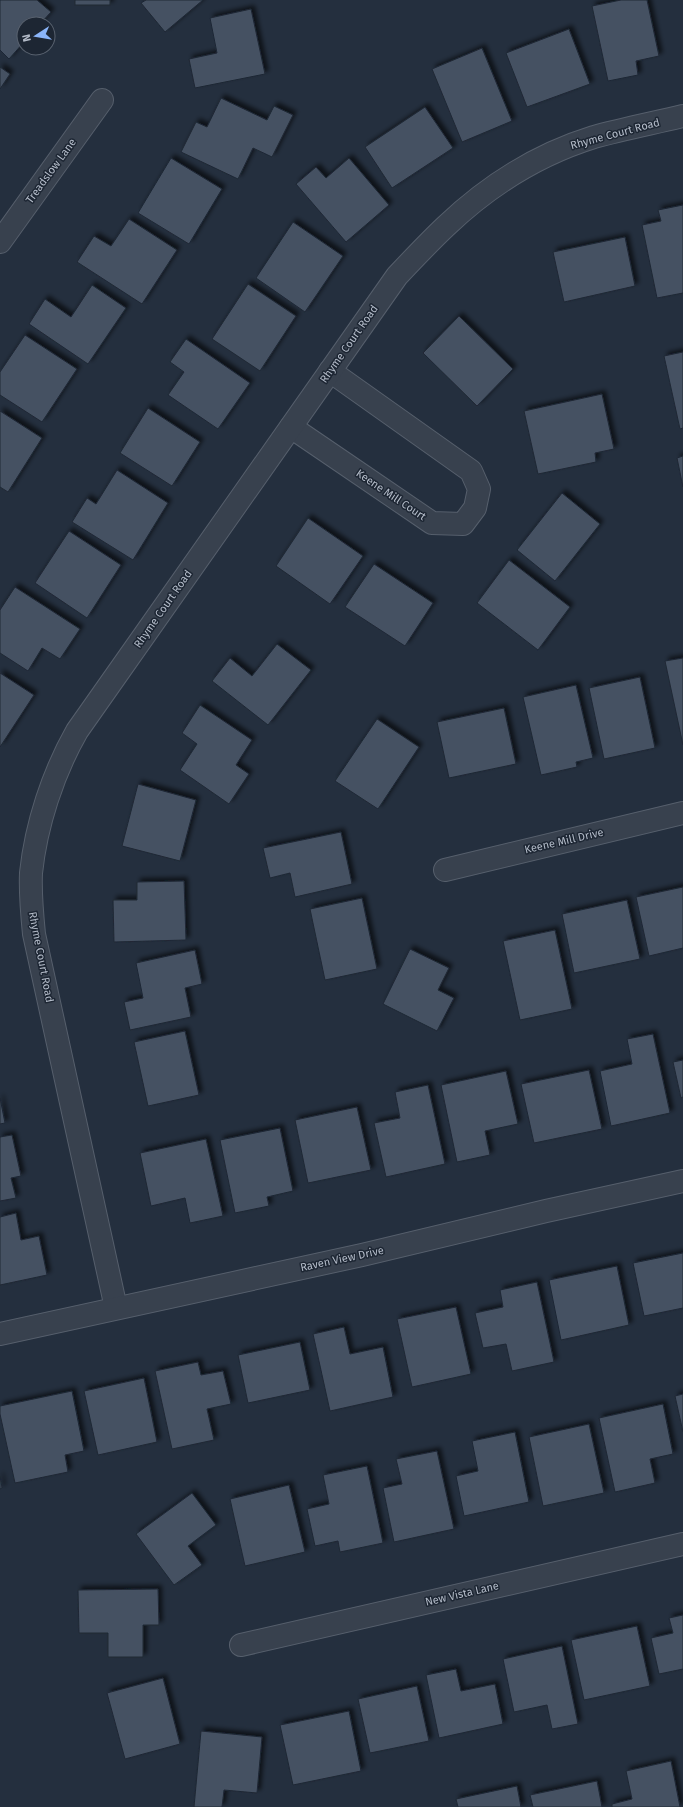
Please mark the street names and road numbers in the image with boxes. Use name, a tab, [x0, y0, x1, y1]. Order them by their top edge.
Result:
street label: Rhyme Court Road	[569, 116, 661, 152]
street label: Treadslow Lane	[23, 136, 79, 206]
street label: Rhyme Court Road	[317, 303, 381, 385]
street label: Keene Mill Court	[354, 467, 429, 523]
street label: Rhyme Court Road	[131, 568, 195, 650]
street label: Keene Mill Drive	[523, 826, 605, 856]
street label: Rhyme Court Road	[26, 911, 56, 1003]
street label: Raven View Drive	[299, 1244, 385, 1274]
street label: New Vista Lane	[424, 1579, 500, 1609]

